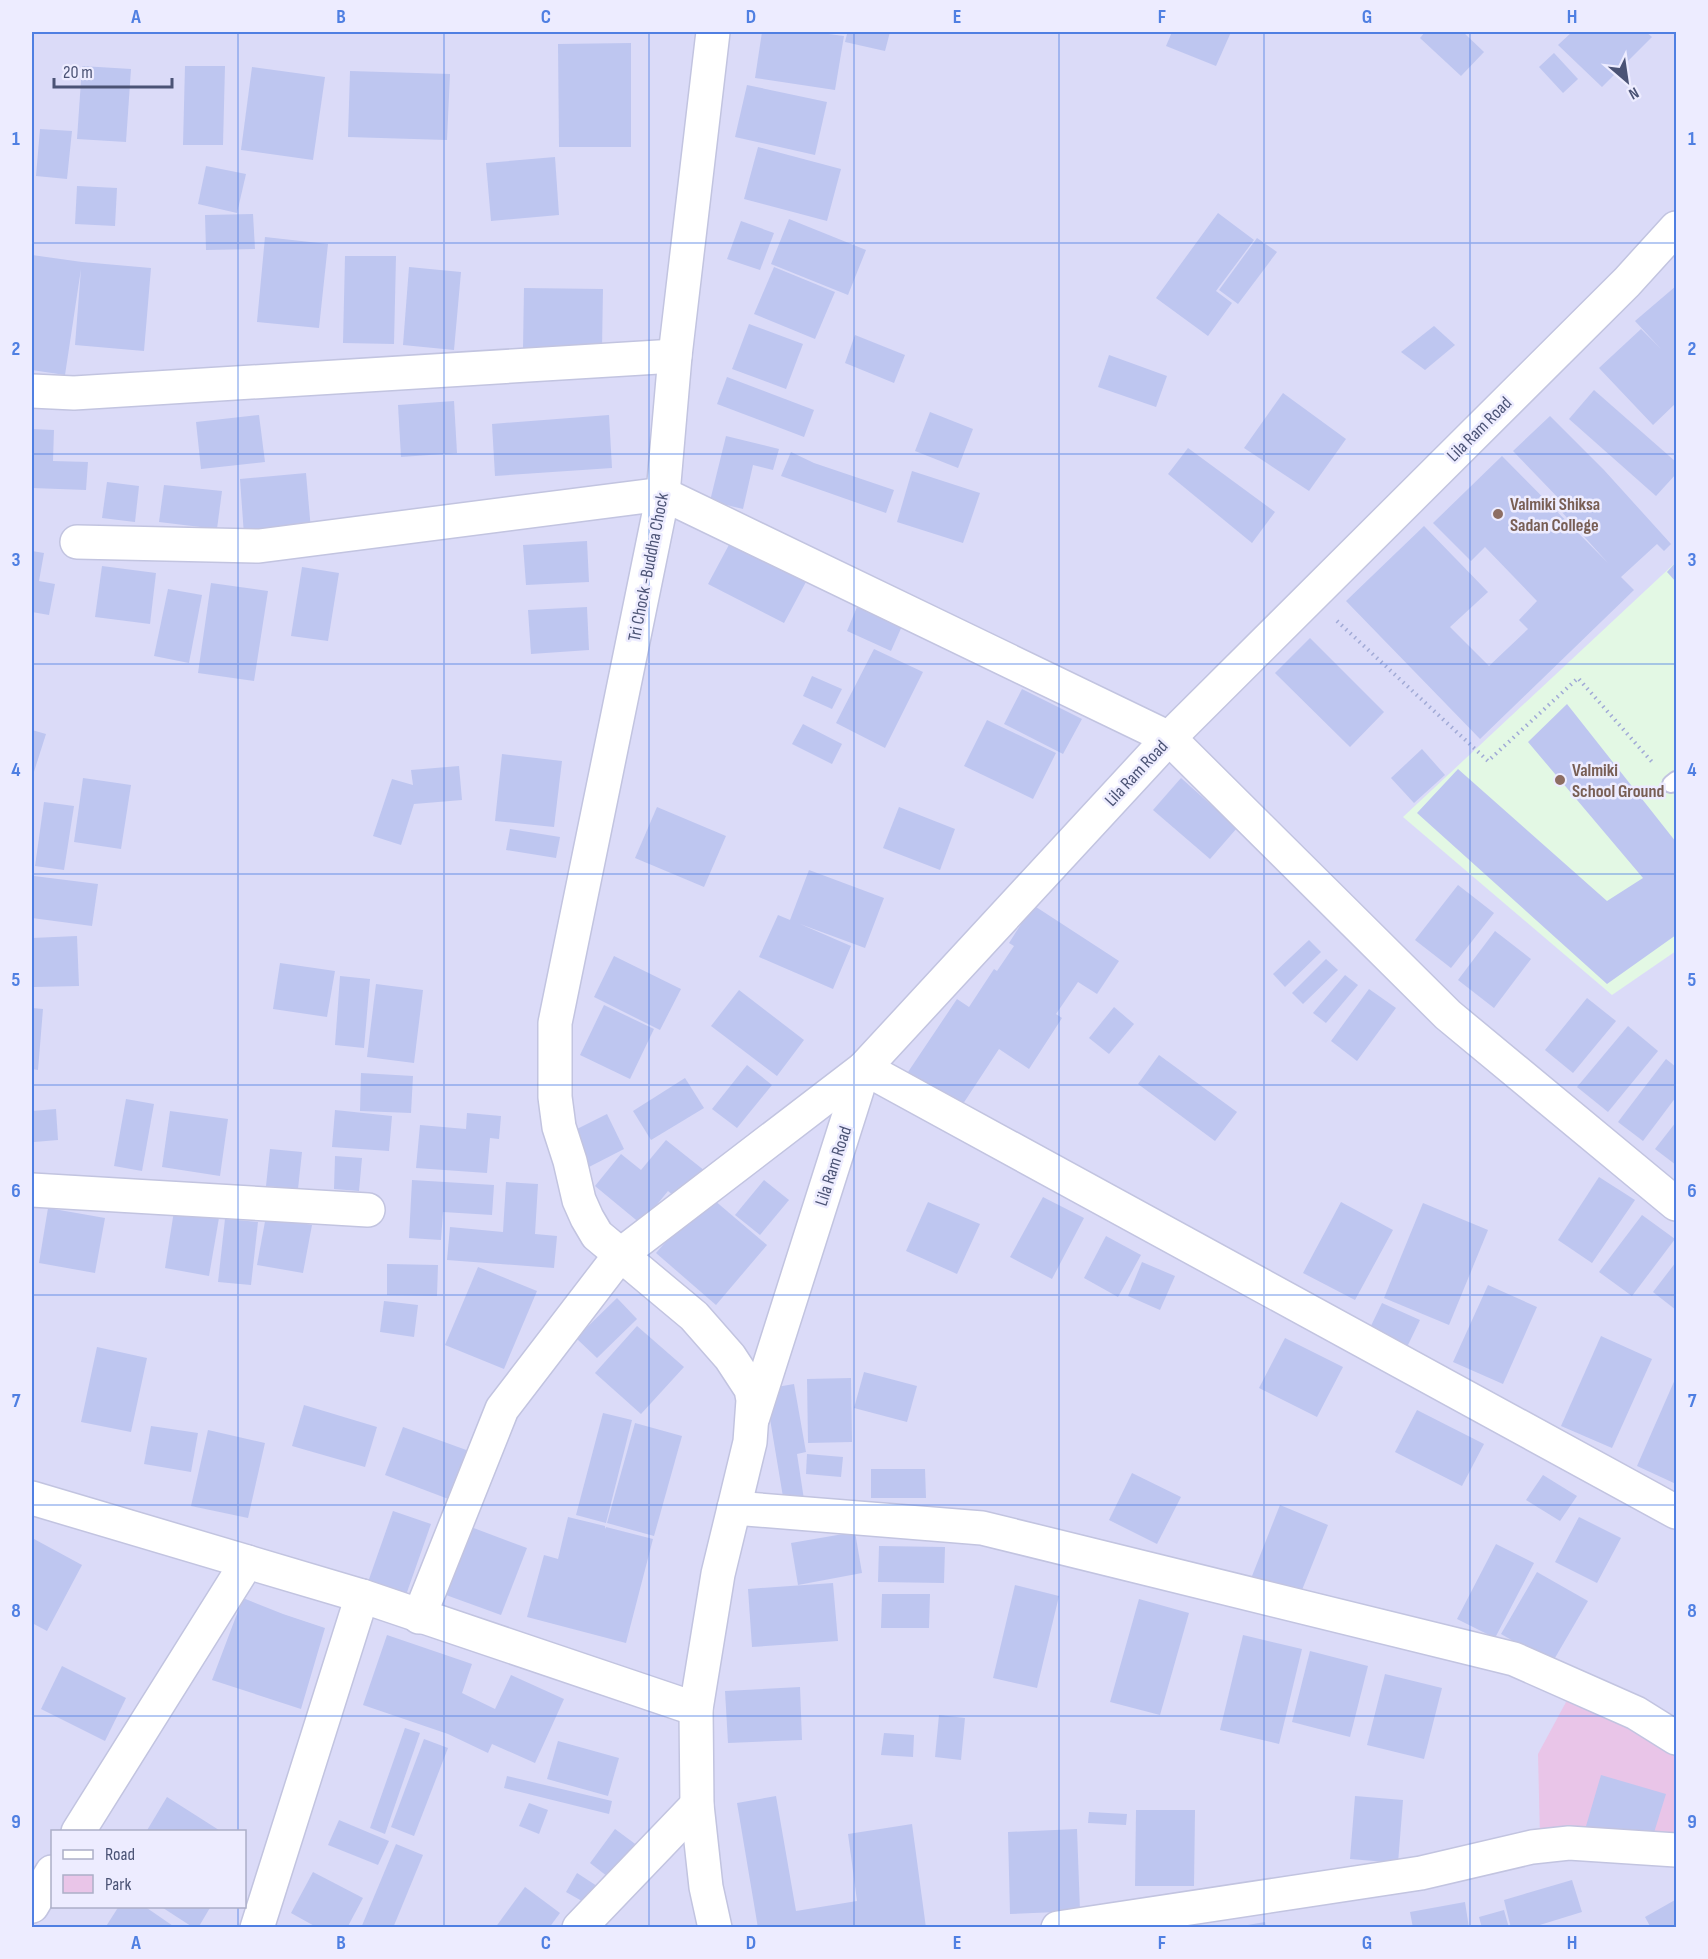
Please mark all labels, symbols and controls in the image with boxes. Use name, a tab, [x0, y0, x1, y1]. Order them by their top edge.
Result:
text: A	[130, 5, 141, 29]
text: B	[336, 5, 346, 29]
text: C	[541, 5, 551, 29]
text: D	[746, 5, 756, 29]
text: E	[953, 5, 961, 29]
text: F	[1158, 5, 1166, 29]
text: G	[1362, 5, 1372, 29]
text: H	[1567, 5, 1577, 29]
scale bar	[54, 51, 172, 89]
north arrow	[1597, 51, 1657, 111]
text: 20 m	[63, 62, 93, 83]
text: N	[1625, 82, 1642, 103]
text: 1	[12, 127, 20, 151]
text: 1	[1688, 127, 1696, 151]
text: 2	[12, 337, 20, 361]
text: 2	[1688, 337, 1696, 361]
street label: Lila Ram Road	[1443, 393, 1516, 466]
street label: Tri Chock -Buddha Chock	[624, 491, 673, 643]
place label: Valmiki Shiksa Sadan College	[1510, 494, 1600, 536]
marker: Valmiki Shiksa Sadan College	[1491, 507, 1505, 521]
text: 3	[12, 548, 21, 572]
text: 3	[1688, 548, 1697, 572]
street label: Lila Ram Road	[1101, 736, 1172, 811]
text: 4	[11, 758, 21, 782]
text: 4	[1687, 758, 1697, 782]
place label: Valmiki School Ground	[1572, 760, 1664, 802]
marker: Valmiki School Ground	[1553, 773, 1567, 787]
text: 5	[12, 968, 21, 992]
text: 5	[1688, 968, 1697, 992]
street label: Lila Ram Road	[811, 1124, 856, 1209]
text: 6	[11, 1179, 21, 1203]
text: 6	[1687, 1179, 1697, 1203]
text: 7	[12, 1389, 21, 1413]
text: 7	[1688, 1389, 1697, 1413]
text: 8	[11, 1599, 21, 1623]
text: 8	[1687, 1599, 1697, 1623]
text: 9	[11, 1810, 21, 1834]
text: 9	[1687, 1810, 1697, 1834]
legend	[51, 1830, 246, 1908]
text: Road	[105, 1844, 135, 1865]
text: Park	[105, 1874, 131, 1895]
text: A	[130, 1931, 141, 1955]
text: B	[336, 1931, 346, 1955]
text: C	[541, 1931, 551, 1955]
text: D	[746, 1931, 756, 1955]
text: E	[953, 1931, 961, 1955]
text: F	[1158, 1931, 1166, 1955]
text: G	[1362, 1931, 1372, 1955]
text: H	[1567, 1931, 1577, 1955]

